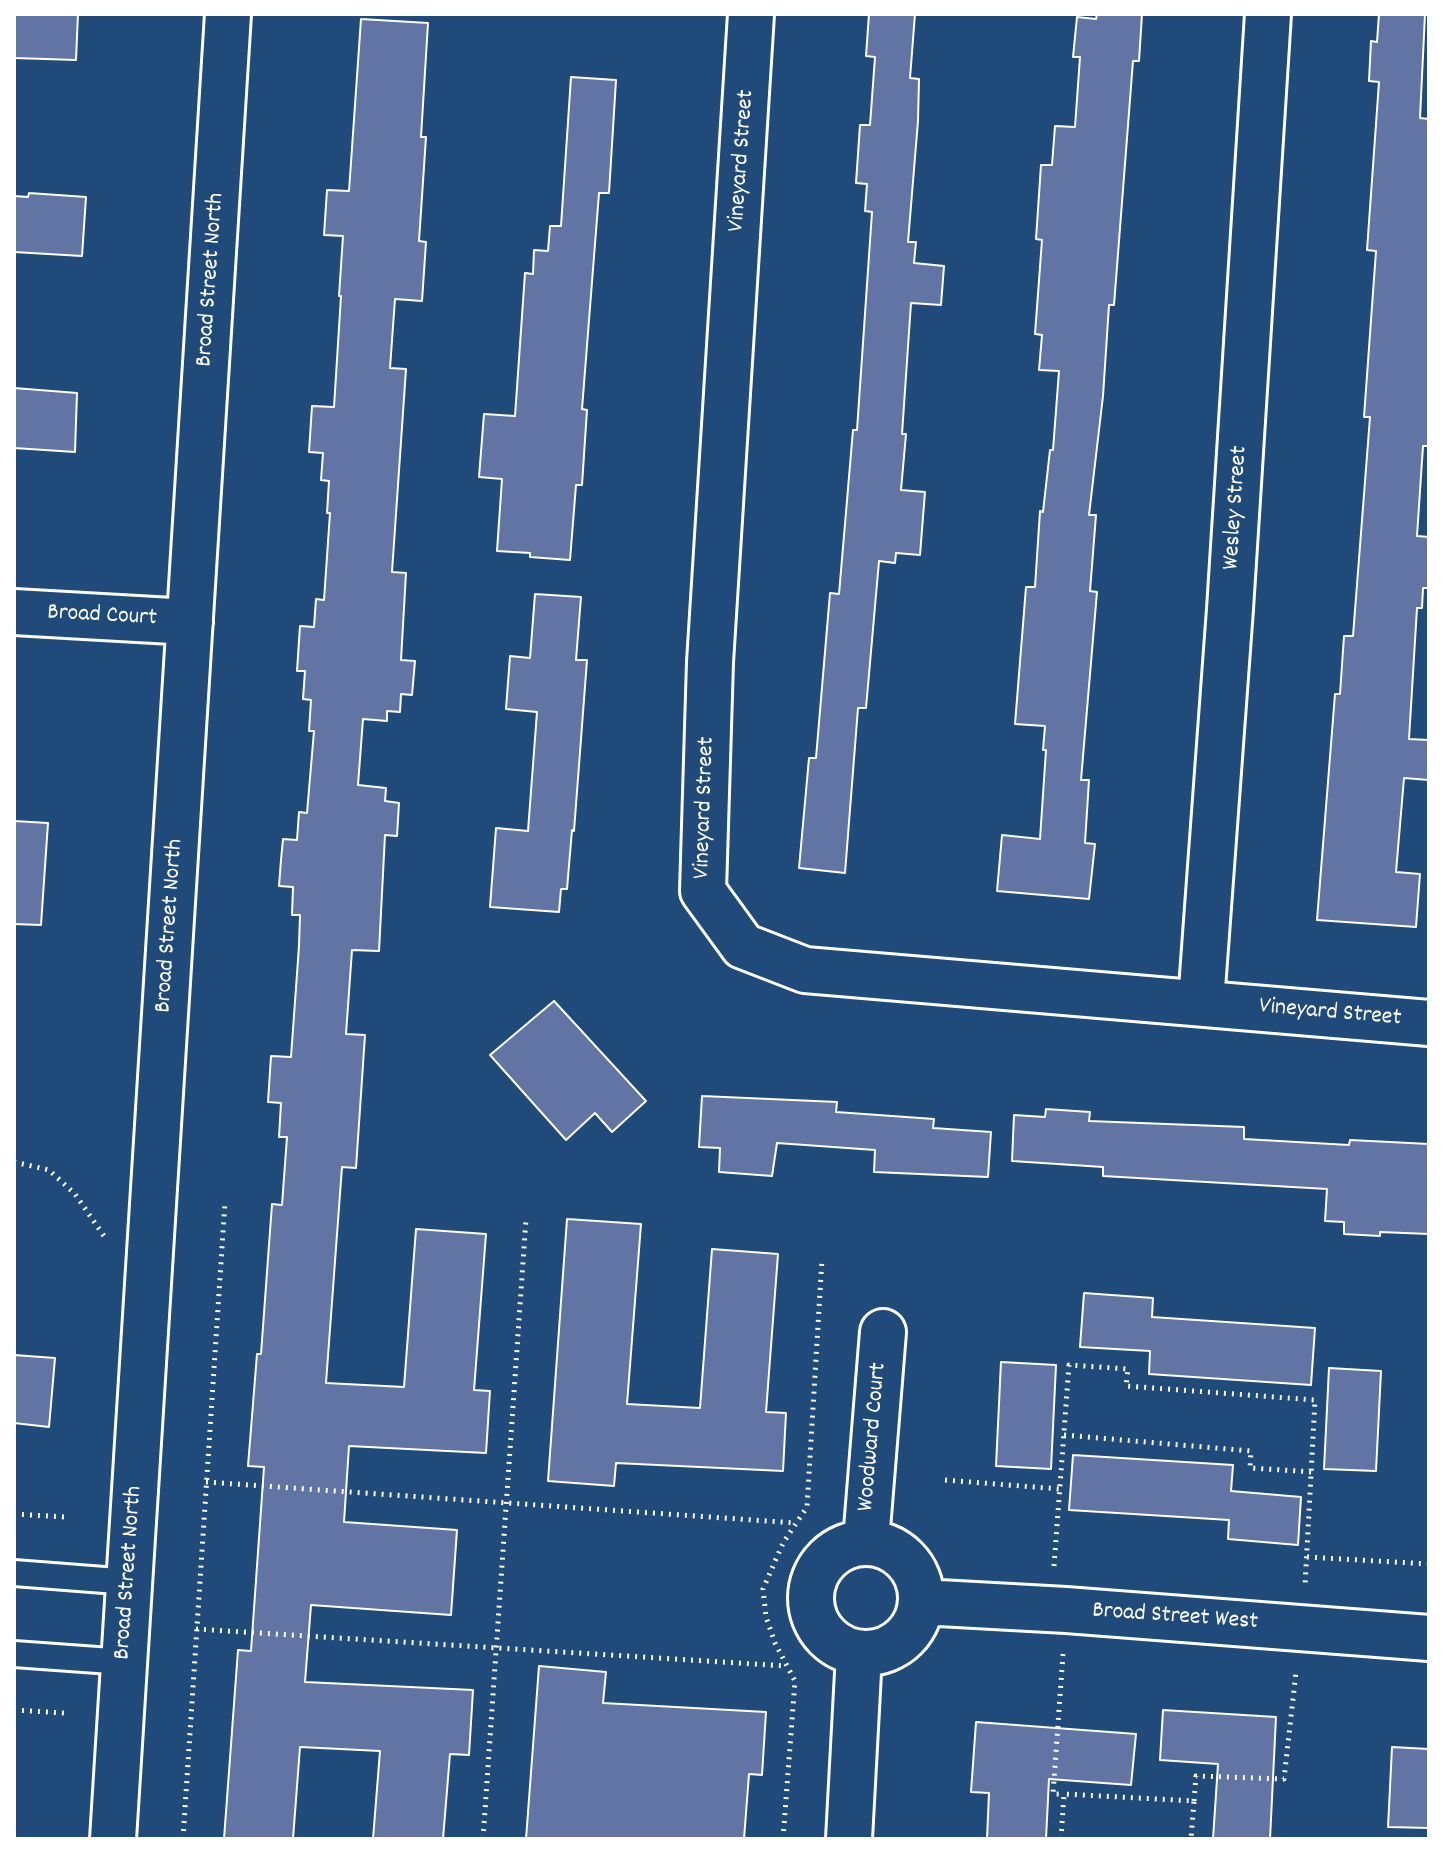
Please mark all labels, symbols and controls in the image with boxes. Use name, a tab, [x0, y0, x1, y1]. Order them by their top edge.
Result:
street label: Vineyard Street	[724, 89, 762, 233]
street label: Broad Street North	[192, 192, 232, 368]
street label: Wesley Street	[1218, 445, 1256, 571]
street label: Broad Court	[47, 600, 157, 634]
street label: Vineyard Street	[689, 736, 723, 880]
street label: Broad Street North	[151, 838, 191, 1014]
street label: Vineyard Street	[1258, 993, 1402, 1035]
street label: Woodward Court	[853, 1361, 895, 1513]
street label: Broad Street North	[110, 1485, 150, 1661]
street label: Broad Street West	[1091, 1598, 1259, 1638]

